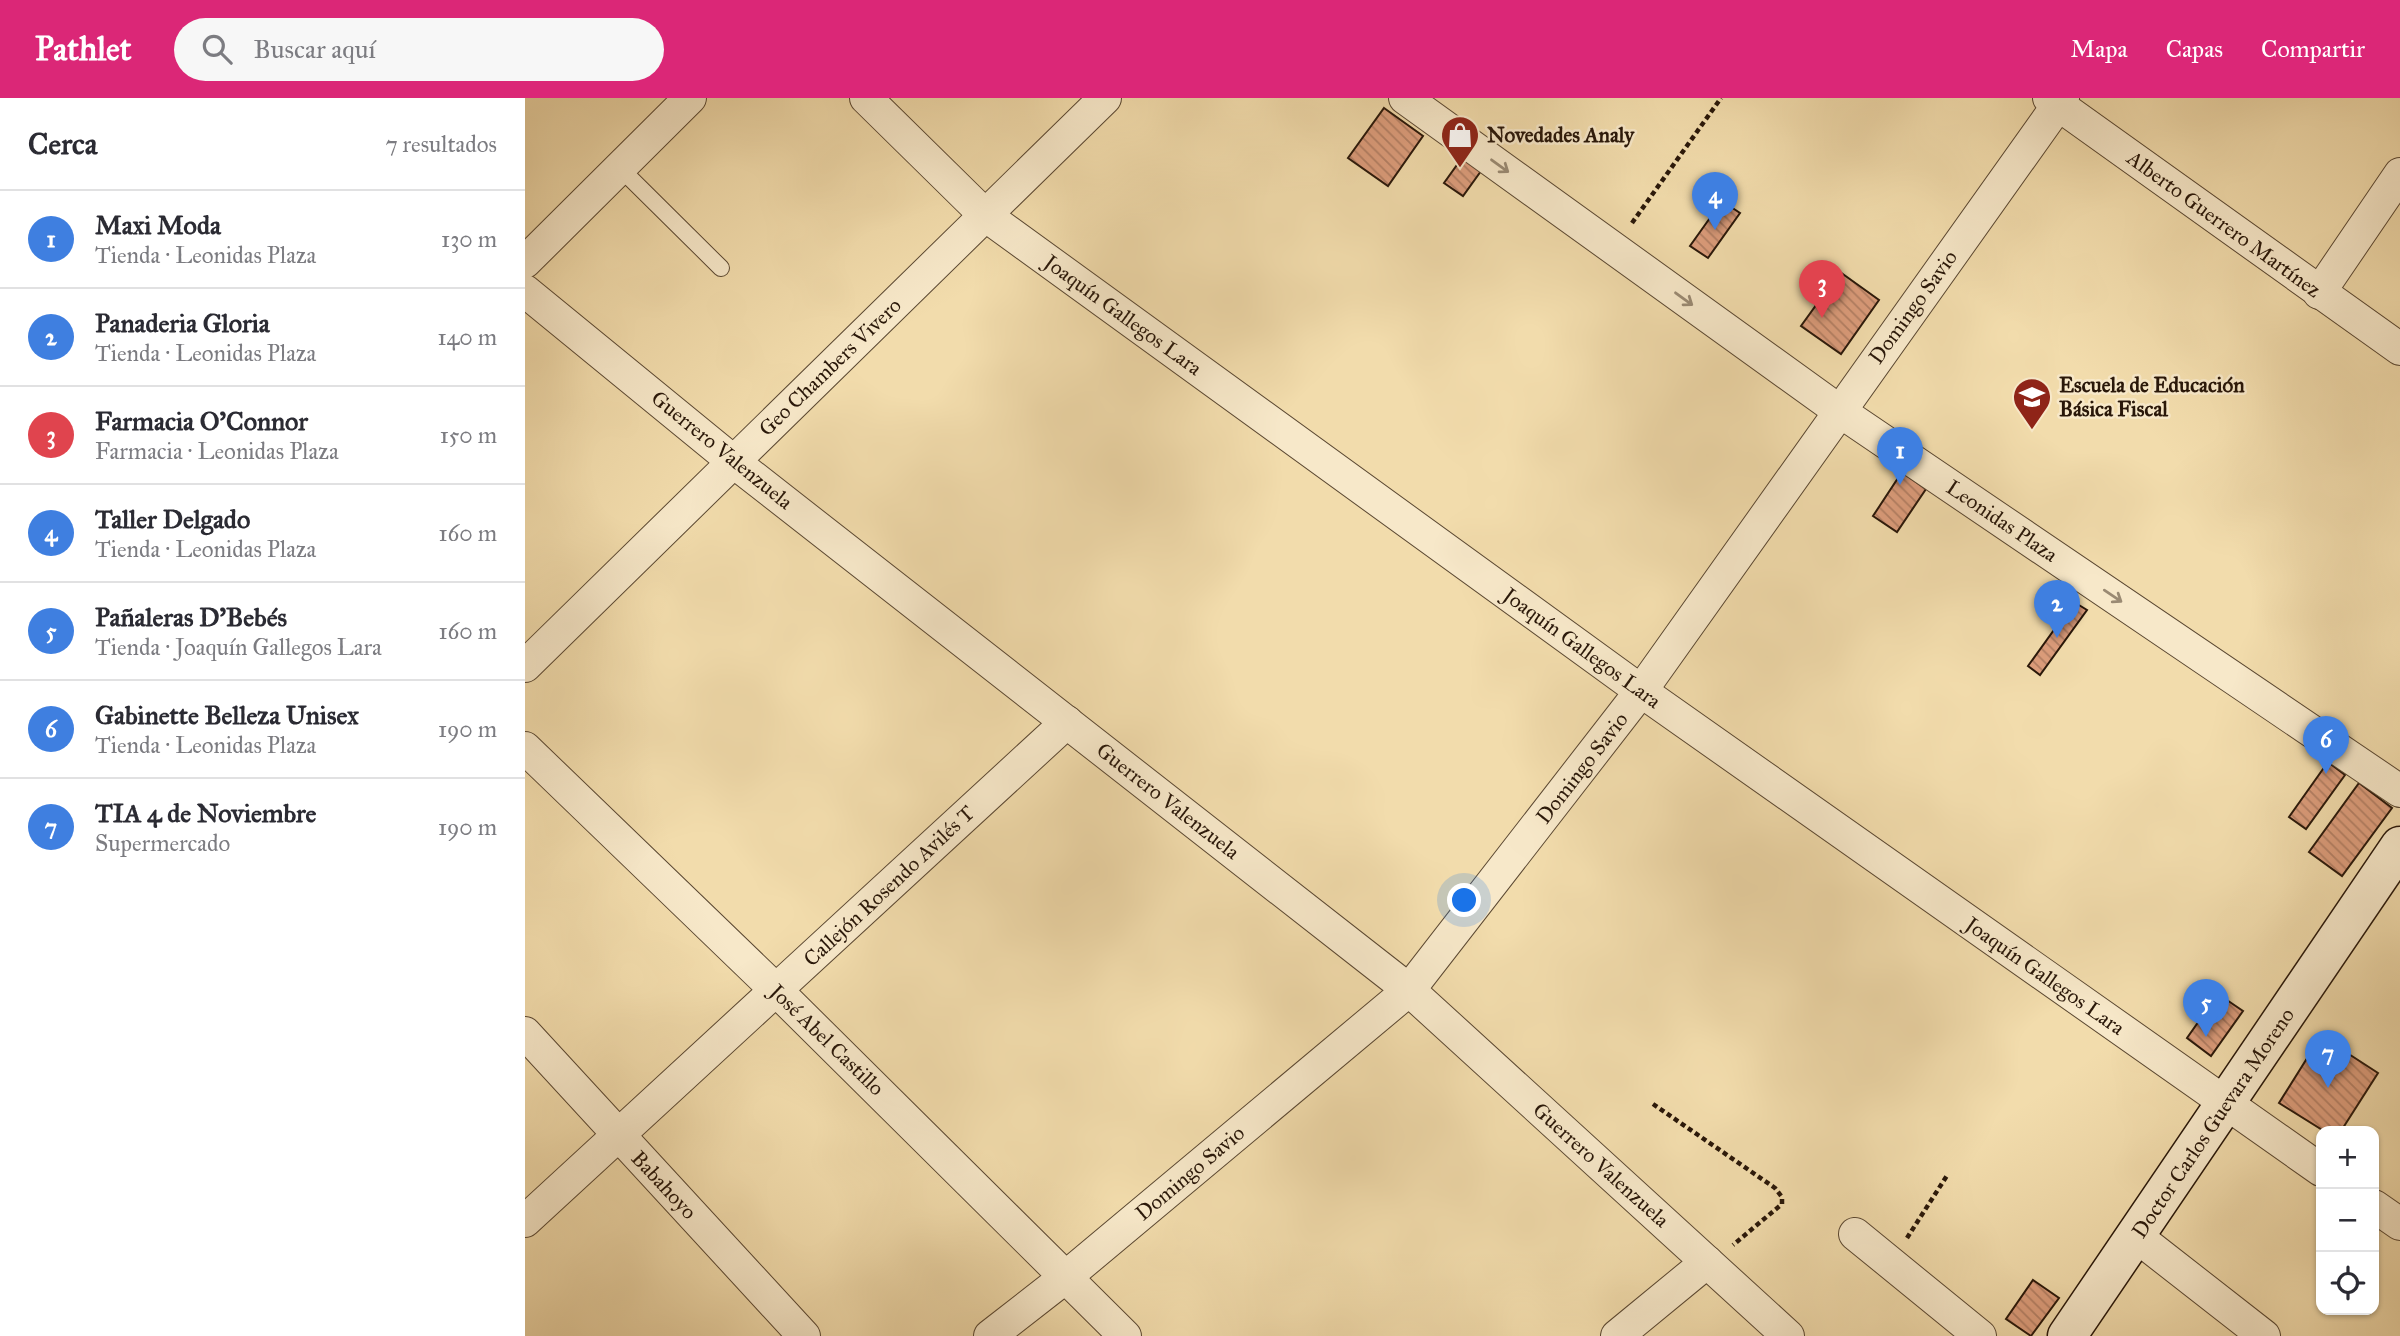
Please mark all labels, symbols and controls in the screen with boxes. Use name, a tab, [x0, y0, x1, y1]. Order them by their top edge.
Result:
search box	[174, 18, 664, 81]
text: Pathlet	[35, 29, 132, 69]
icon: search	[198, 30, 236, 68]
text: Buscar aquí	[254, 33, 376, 65]
text: Mapa	[2071, 34, 2128, 64]
text: Capas	[2166, 34, 2223, 64]
text: Compartir	[2261, 34, 2365, 64]
shop icon: Novedades Analy	[1439, 114, 1481, 169]
place label: Novedades Analy	[1487, 122, 1635, 148]
text: Cerca	[28, 126, 97, 162]
text: 7 resultados	[385, 130, 497, 158]
street label: Alberto Guerrero Martínez	[2121, 144, 2326, 303]
one-way arrow	[1490, 159, 1509, 174]
pin: 4	[1692, 172, 1738, 230]
text: Maxi Moda	[95, 209, 221, 241]
text: 1	[46, 225, 56, 253]
text: 130 m	[441, 225, 497, 253]
text: Tienda · Leonidas Plaza	[95, 241, 316, 269]
street label: Domingo Savio	[1863, 245, 1963, 369]
street label: Joaquín Gallegos Lara	[1037, 248, 1207, 381]
pin: 3	[1799, 260, 1845, 318]
street label: Geo Chambers Vivero	[753, 292, 907, 442]
one-way arrow	[1674, 292, 1693, 307]
text: Panaderia Gloria	[95, 307, 270, 339]
text: 2	[45, 323, 57, 351]
text: 140 m	[437, 323, 497, 351]
text: Tienda · Leonidas Plaza	[95, 339, 316, 367]
place label: Escuela de Educación Básica Fiscal	[2059, 372, 2245, 422]
school or university icon: Escuela de Educación Básica Fiscal	[2011, 376, 2053, 431]
street label: Guerrero Valenzuela	[646, 385, 798, 515]
text: Farmacia O'Connor	[95, 405, 308, 437]
text: 3	[46, 421, 56, 449]
text: 150 m	[440, 421, 497, 449]
pin: 1	[1877, 427, 1923, 485]
text: Farmacia · Leonidas Plaza	[95, 437, 339, 465]
street label: Leonidas Plaza	[1941, 474, 2063, 568]
text: Taller Delgado	[95, 503, 250, 535]
text: 4	[45, 519, 57, 547]
text: 160 m	[439, 519, 497, 547]
text: Tienda · Leonidas Plaza	[95, 535, 316, 563]
pin: 2	[2034, 580, 2080, 638]
street label: Joaquín Gallegos Lara	[1496, 581, 1666, 714]
one-way arrow	[2103, 589, 2122, 603]
text: Pañaleras D'Bebés	[95, 601, 287, 633]
text: 5	[46, 617, 56, 645]
text: 160 m	[439, 617, 497, 645]
text: Tienda · Joaquín Gallegos Lara	[95, 633, 382, 661]
text: Gabinette Belleza Unisex	[95, 699, 359, 731]
street label: Domingo Savio	[1530, 707, 1634, 829]
text: 6	[45, 715, 57, 743]
text: 190 m	[438, 715, 497, 743]
pin: 6	[2303, 716, 2349, 774]
text: Tienda · Leonidas Plaza	[95, 731, 316, 759]
street label: Guerrero Valenzuela	[1091, 737, 1245, 865]
text: TIA 4 de Noviembre	[95, 797, 316, 829]
street label: Callejón Rosendo Avilés T	[798, 800, 980, 972]
text: 7	[45, 813, 57, 841]
text: 190 m	[438, 813, 497, 841]
text: Supermercado	[95, 829, 230, 857]
your location	[1447, 883, 1481, 917]
street label: Joaquín Gallegos Lara	[1959, 910, 2130, 1041]
street label: José Abel Castillo	[763, 977, 890, 1101]
pin: 5	[2183, 979, 2229, 1037]
street label: Doctor Carlos Guevara Moreno	[2126, 1003, 2300, 1243]
pin: 7	[2305, 1030, 2351, 1088]
street label: Guerrero Valenzuela	[1527, 1097, 1675, 1233]
street label: Domingo Savio	[1130, 1120, 1250, 1226]
map controls	[2316, 1126, 2379, 1315]
button: +	[2316, 1126, 2379, 1189]
street label: Babahoyo	[626, 1145, 702, 1225]
button: −	[2316, 1189, 2379, 1252]
button: locate	[2316, 1252, 2379, 1315]

